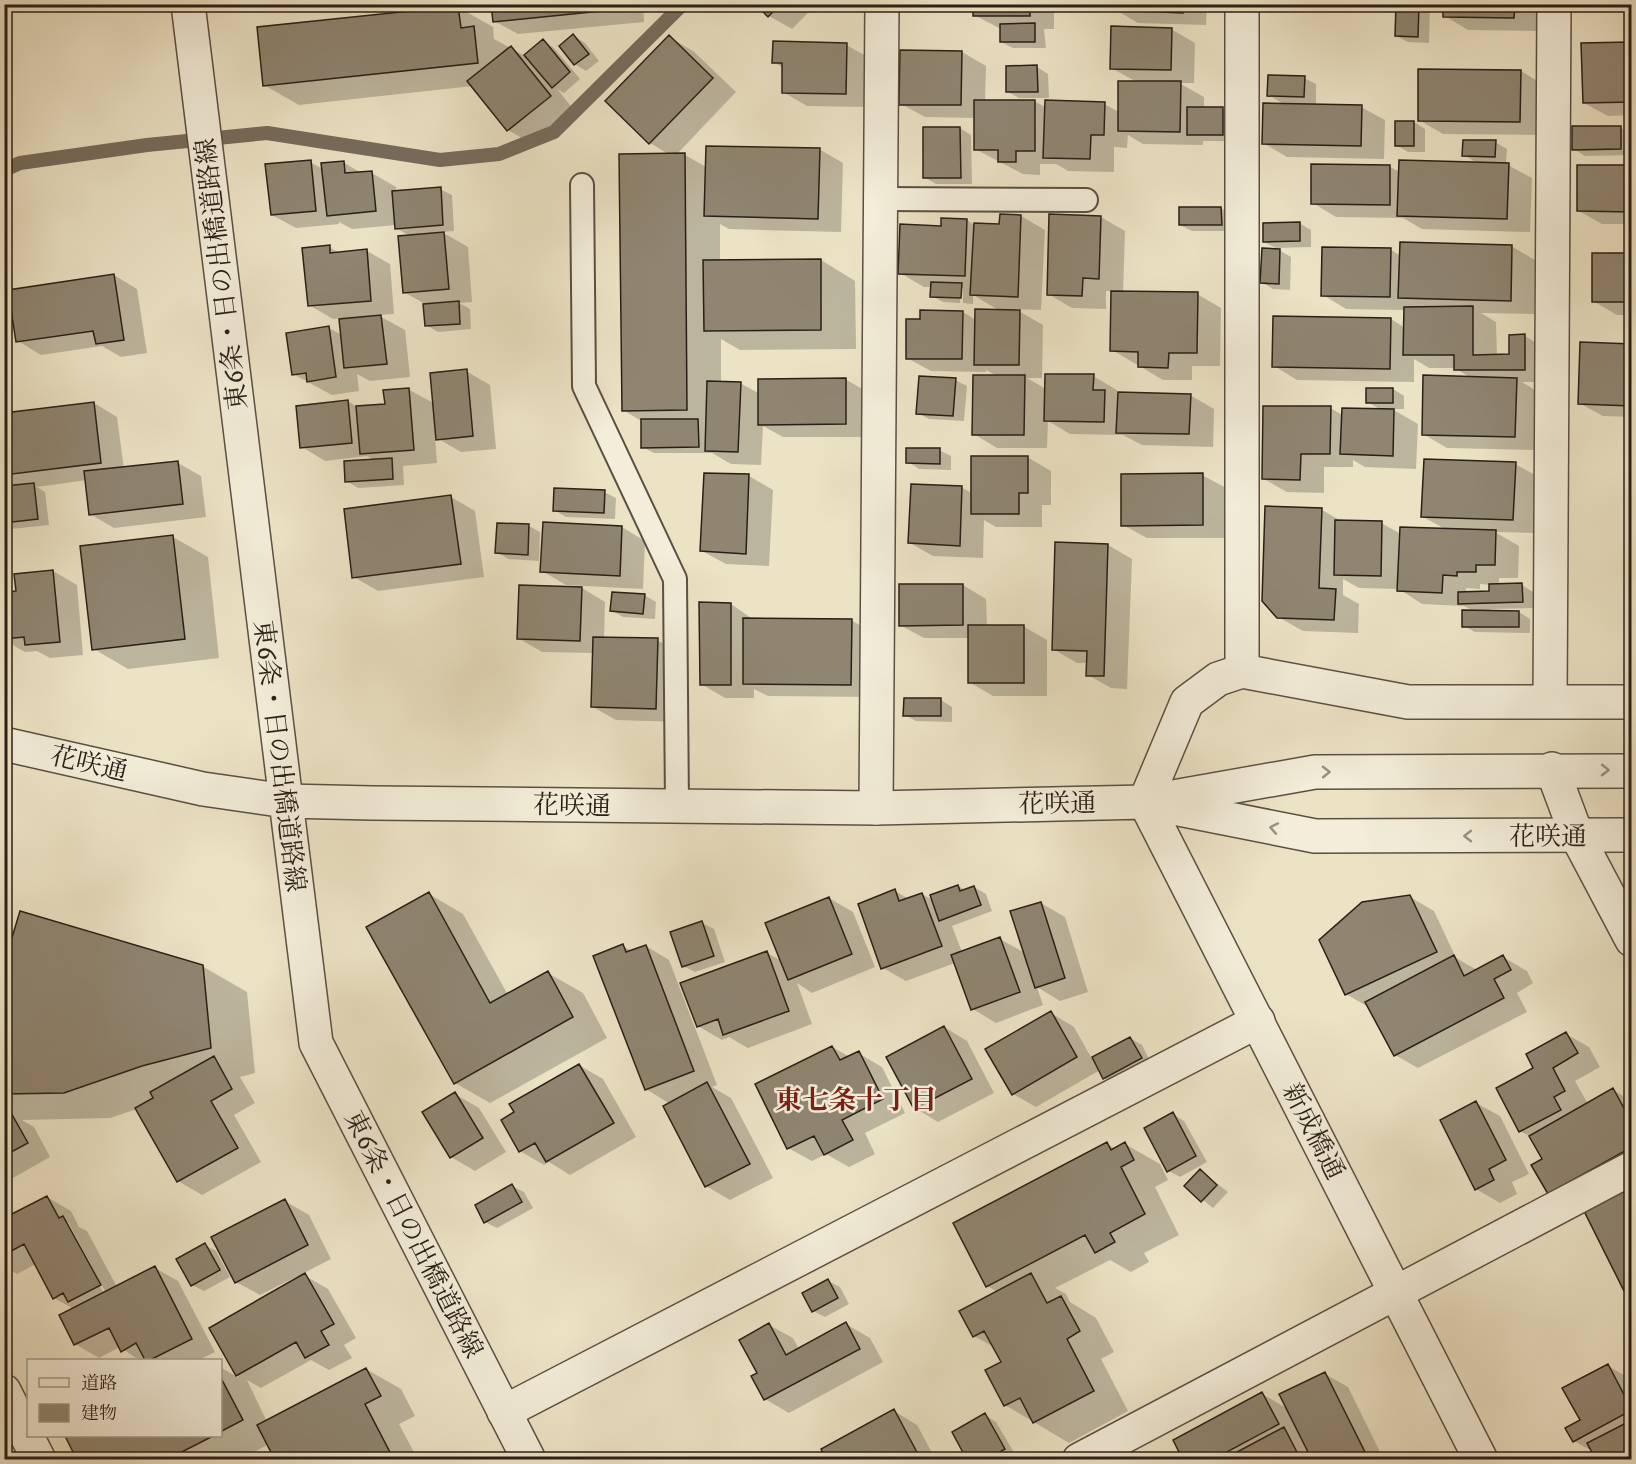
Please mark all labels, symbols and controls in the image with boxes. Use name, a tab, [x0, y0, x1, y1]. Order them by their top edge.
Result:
street label: 東6条・日の出橋道路線	[189, 136, 256, 412]
street label: 東6条・日の出橋道路線	[245, 618, 312, 894]
street label: 花咲通	[47, 740, 130, 789]
one-way arrow	[1601, 764, 1610, 776]
one-way arrow	[1322, 766, 1331, 778]
street label: 花咲通	[1018, 787, 1096, 822]
street label: 花咲通	[533, 789, 611, 824]
street label: 花咲通	[1509, 821, 1587, 854]
one-way arrow	[1269, 822, 1279, 835]
one-way arrow	[1464, 830, 1473, 842]
street label: 新成橋通	[1274, 1078, 1351, 1186]
district label: 東七条十丁目	[775, 1084, 937, 1118]
street label: 東6条・日の出橋道路線	[336, 1105, 489, 1364]
legend	[27, 1359, 222, 1437]
text: 道路	[81, 1373, 117, 1395]
text: 建物	[81, 1403, 117, 1425]

